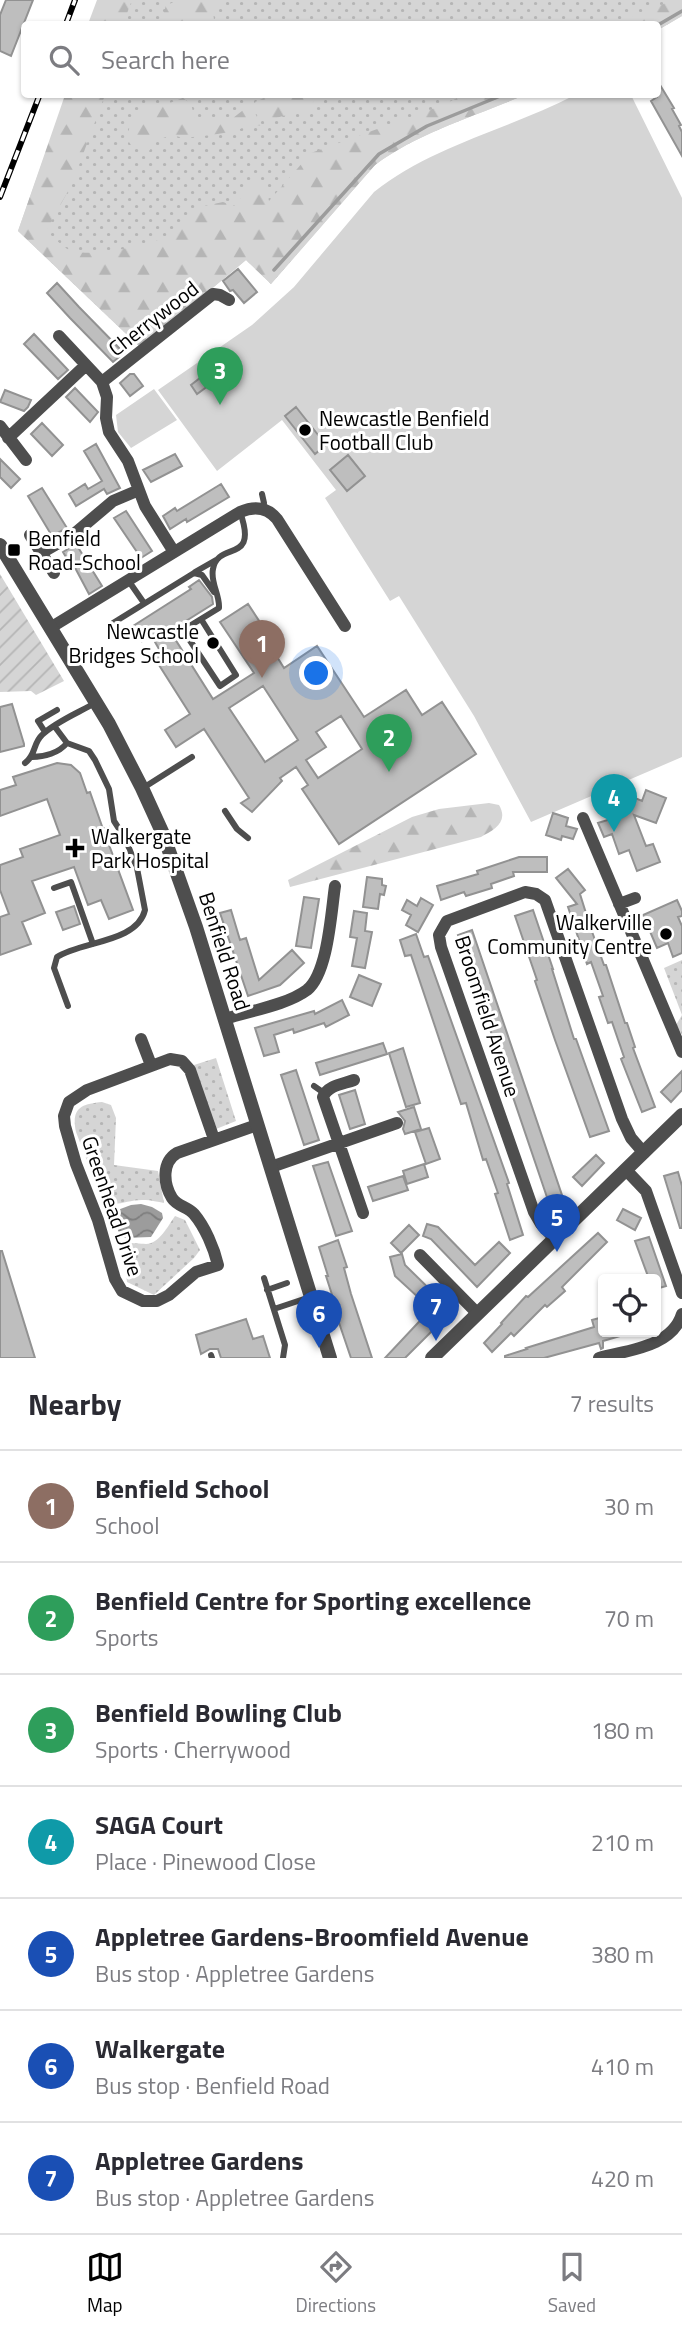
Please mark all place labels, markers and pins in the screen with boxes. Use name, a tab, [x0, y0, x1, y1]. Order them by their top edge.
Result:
pin: 3	[197, 347, 243, 405]
place label: Newcastle Benfield Football Club	[319, 402, 489, 458]
marker: Newcastle Benfield Football Club	[297, 422, 313, 438]
place label: Benfield Road-School	[28, 522, 141, 578]
marker: Benfield Road-School	[6, 542, 22, 558]
place label: Newcastle Bridges School	[68, 615, 199, 671]
pin: 1	[239, 620, 285, 678]
marker: Newcastle Bridges School	[205, 635, 221, 651]
pin: 2	[366, 714, 412, 772]
pin: 4	[591, 774, 637, 832]
place label: Walkergate Park Hospital	[91, 820, 209, 876]
marker: Walkergate Park Hospital	[65, 838, 85, 858]
place label: Walkerville Community Centre	[487, 906, 652, 962]
marker: Walkerville Community Centre	[658, 926, 674, 942]
pin: 5	[534, 1194, 580, 1252]
pin: 7	[413, 1283, 459, 1341]
pin: 6	[296, 1290, 342, 1348]

